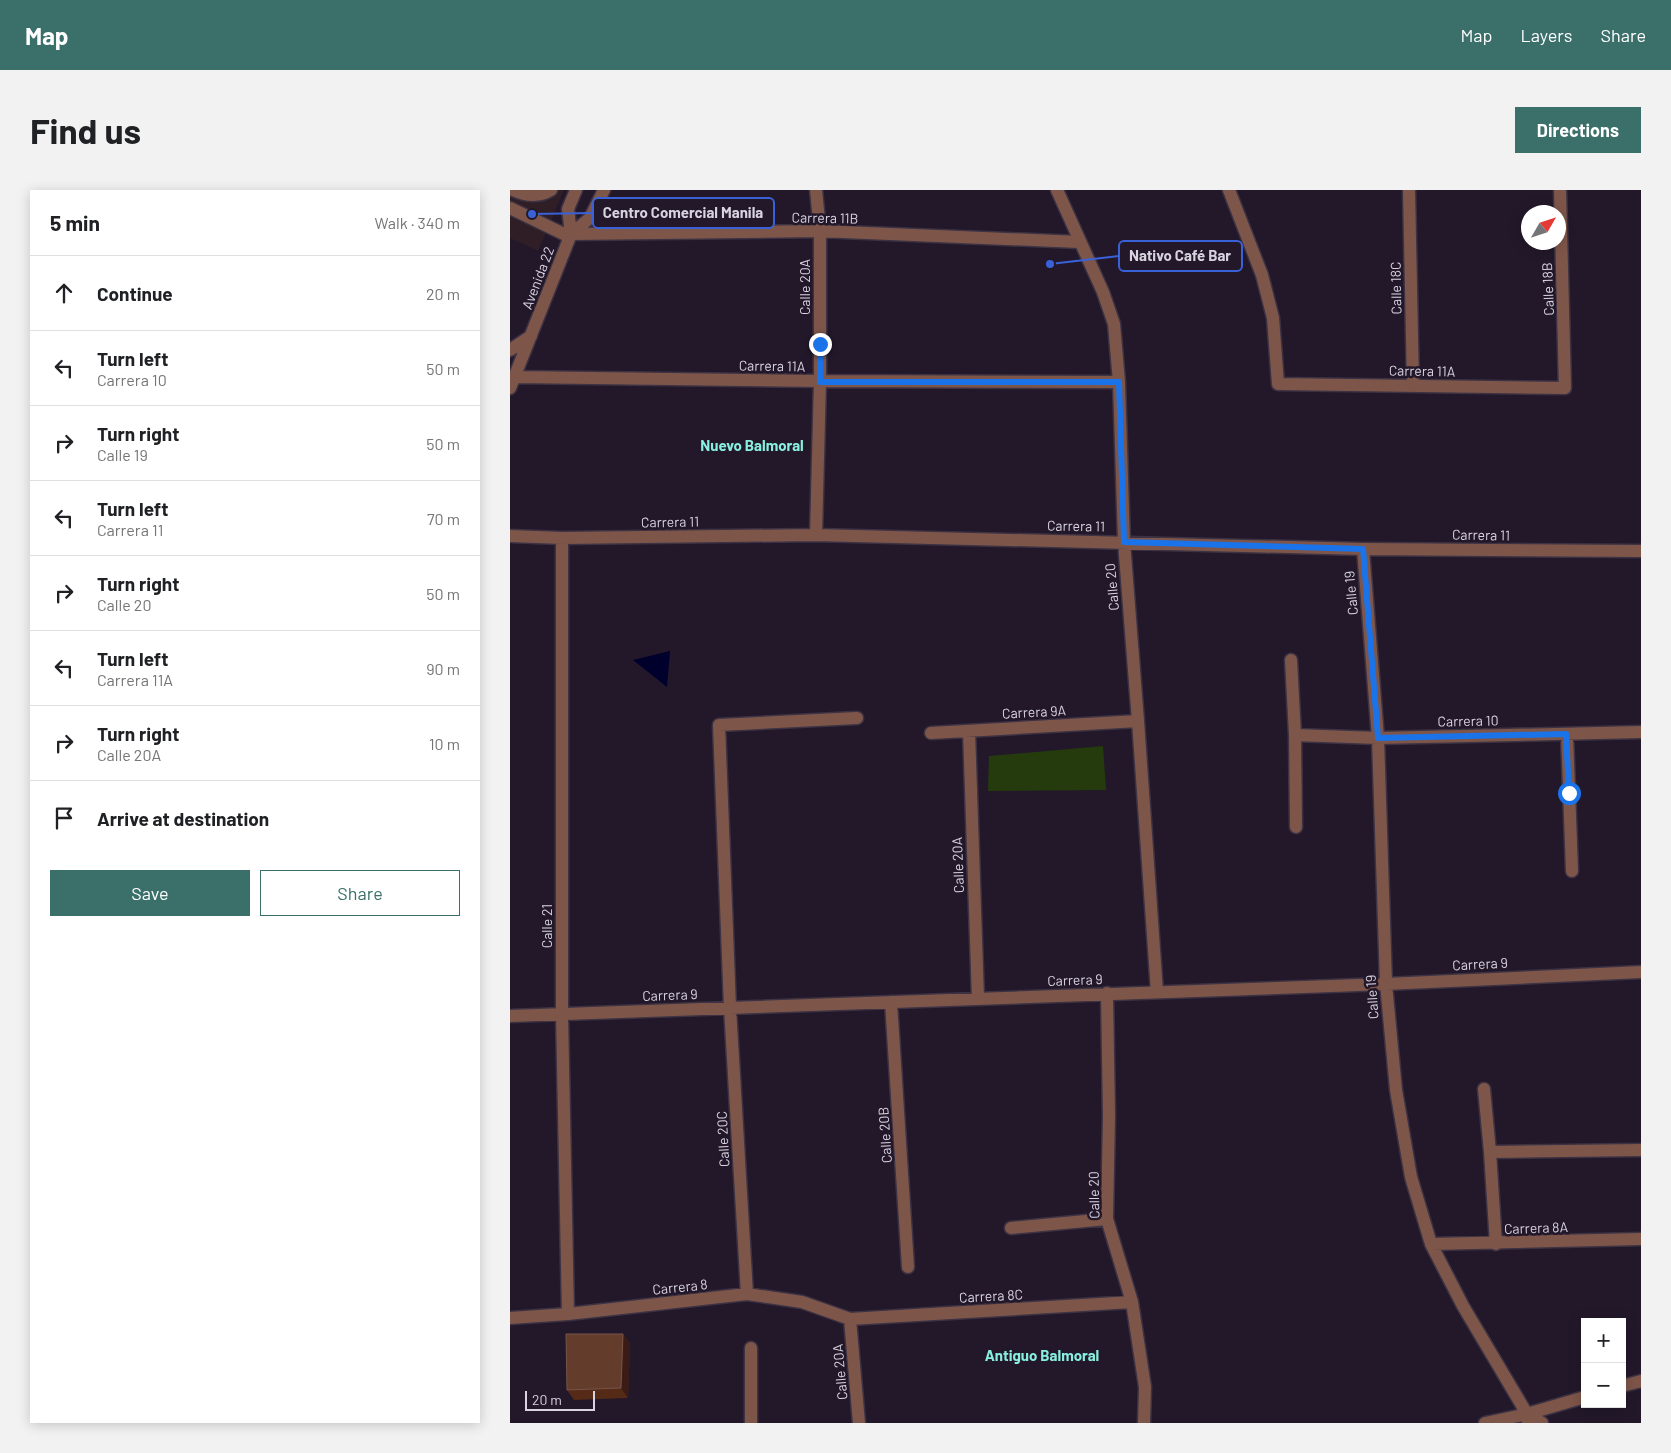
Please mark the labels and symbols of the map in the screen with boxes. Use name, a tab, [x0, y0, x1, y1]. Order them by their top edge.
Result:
callout: Centro Comercial Manila	[593, 198, 774, 228]
text: Centro Comercial Manila	[603, 203, 763, 221]
north arrow	[1521, 205, 1566, 250]
street label: Carrera 11B	[791, 208, 859, 227]
callout: Nativo Café Bar	[1119, 241, 1242, 271]
street label: Avenida 22	[518, 244, 557, 312]
text: Nativo Café Bar	[1129, 246, 1231, 264]
street label: Calle 20A	[796, 258, 813, 315]
street label: Calle 18C	[1387, 261, 1404, 315]
street label: Calle 18B	[1538, 262, 1557, 316]
route end	[809, 333, 832, 356]
street label: Carrera 11A	[739, 356, 806, 375]
street label: Carrera 11A	[1389, 361, 1456, 380]
district label: Nuevo Balmoral	[700, 436, 804, 454]
street label: Carrera 11	[641, 512, 699, 531]
street label: Carrera 11	[1047, 516, 1105, 535]
street label: Carrera 11	[1452, 525, 1510, 544]
street label: Calle 20	[1101, 563, 1122, 612]
street label: Calle 19	[1340, 570, 1361, 616]
street label: Carrera 9A	[1002, 701, 1067, 722]
street label: Carrera 10	[1437, 711, 1499, 730]
route start	[1558, 782, 1581, 805]
street label: Calle 20A	[948, 836, 967, 893]
street label: Calle 21	[538, 904, 555, 948]
street label: Carrera 9	[1452, 954, 1508, 973]
street label: Carrera 9	[1047, 970, 1103, 989]
street label: Calle 19	[1361, 974, 1382, 1020]
street label: Carrera 9	[642, 985, 698, 1004]
street label: Calle 20B	[874, 1106, 895, 1164]
street label: Calle 20C	[713, 1111, 732, 1168]
street label: Calle 20	[1085, 1171, 1102, 1219]
street label: Carrera 8A	[1504, 1218, 1569, 1237]
street label: Carrera 8	[651, 1275, 708, 1298]
street label: Carrera 8C	[959, 1285, 1023, 1306]
street label: Calle 20A	[829, 1343, 850, 1401]
district label: Antiguo Balmoral	[985, 1346, 1099, 1364]
scale bar	[525, 1388, 595, 1411]

